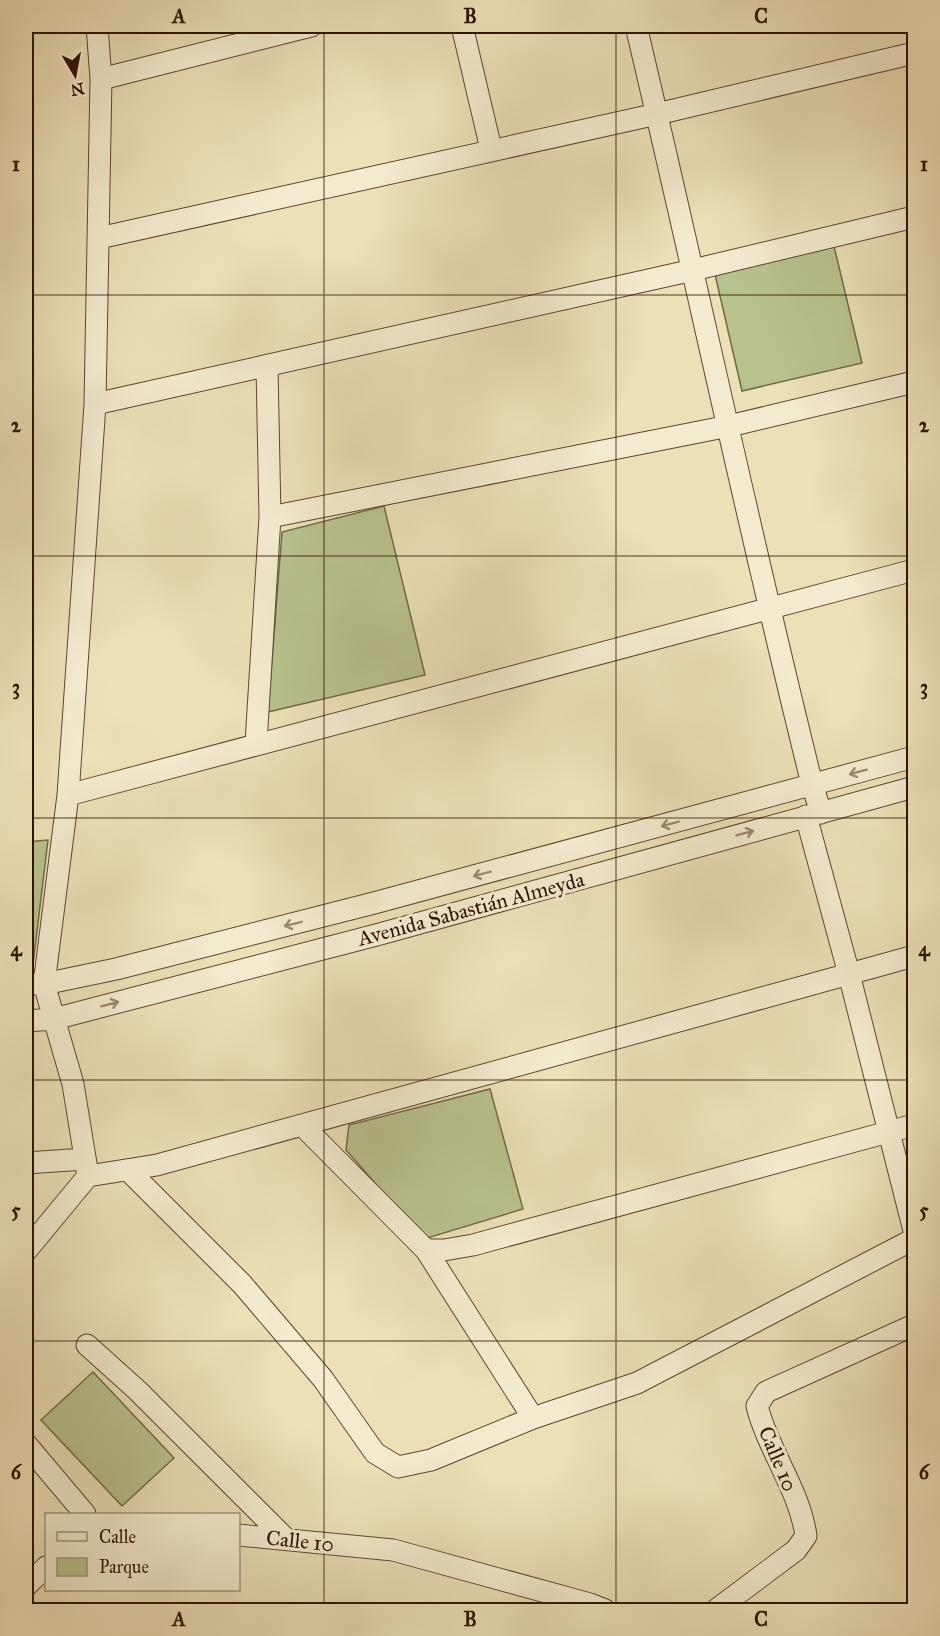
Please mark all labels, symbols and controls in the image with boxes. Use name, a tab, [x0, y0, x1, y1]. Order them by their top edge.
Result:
text: A	[170, 4, 186, 28]
text: B	[463, 4, 477, 28]
text: C	[754, 4, 768, 28]
north arrow	[45, 45, 105, 105]
text: N	[69, 79, 86, 100]
text: 1	[12, 152, 20, 176]
text: 1	[920, 152, 928, 176]
text: 2	[11, 413, 22, 437]
text: 2	[919, 413, 930, 437]
text: 3	[12, 675, 20, 700]
text: 3	[920, 675, 928, 700]
one-way arrow	[849, 767, 868, 778]
one-way arrow	[661, 819, 680, 830]
one-way arrow	[735, 827, 754, 838]
street label: Avenida Sabastián Almeyda	[354, 866, 587, 952]
one-way arrow	[473, 869, 492, 880]
one-way arrow	[284, 918, 303, 930]
text: 4	[10, 937, 22, 962]
text: 4	[918, 937, 930, 962]
one-way arrow	[101, 998, 120, 1009]
text: 5	[11, 1198, 21, 1222]
text: 5	[919, 1198, 929, 1222]
street label: Calle 10	[753, 1423, 803, 1495]
text: 6	[11, 1460, 23, 1484]
text: 6	[919, 1460, 931, 1484]
legend	[45, 1513, 240, 1591]
street label: Calle 10	[265, 1525, 335, 1557]
text: Calle	[99, 1526, 136, 1548]
text: Parque	[99, 1556, 149, 1579]
text: A	[170, 1607, 186, 1631]
text: B	[463, 1607, 477, 1631]
text: C	[754, 1607, 768, 1631]

